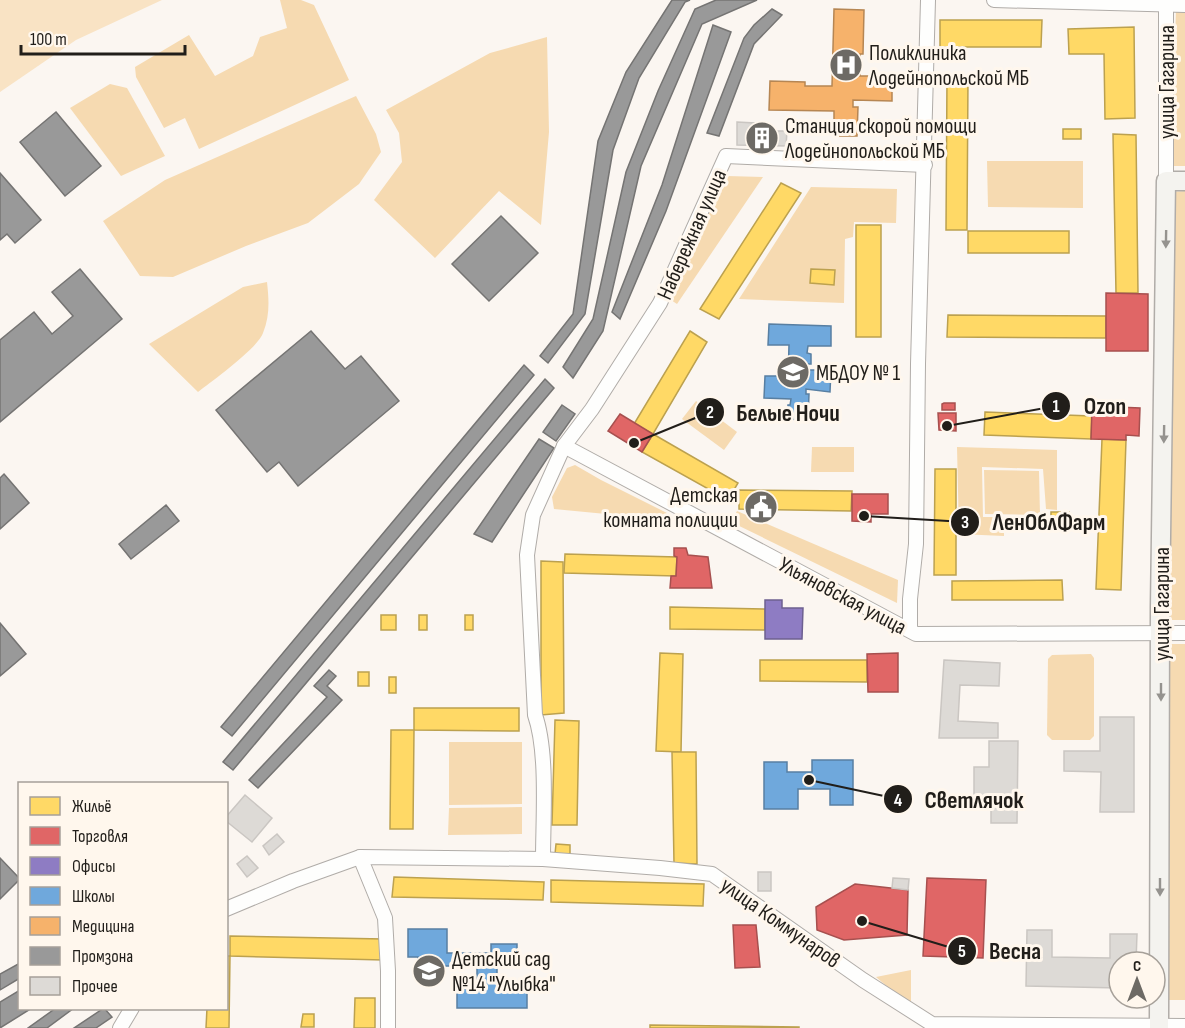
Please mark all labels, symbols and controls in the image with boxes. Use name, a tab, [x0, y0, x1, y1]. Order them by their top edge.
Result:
scale bar	[21, 18, 184, 56]
street label: улица Гагарина	[1154, 25, 1181, 139]
text: 100 m	[30, 29, 67, 50]
place label: Поликлиника Лодейнопольской МБ	[868, 40, 1029, 92]
hospital icon: Поликлиника Лодейнопольской МБ	[828, 47, 864, 83]
place label: Станция скорой помощи Лодейнопольской МБ	[784, 113, 977, 165]
building icon: Станция скорой помощи Лодейнопольской МБ	[744, 120, 780, 156]
street label: Набережная улица	[652, 165, 733, 304]
one-way arrow	[1161, 230, 1171, 249]
school or university icon: МБДОУ № 1	[775, 354, 811, 390]
place label: МБДОУ № 1	[816, 360, 901, 387]
callout: Ozon	[1041, 385, 1138, 427]
callout: Белые Ночи	[695, 391, 852, 433]
text: Ozon	[1084, 392, 1126, 421]
text: 1	[1052, 396, 1060, 417]
text: Белые Ночи	[736, 399, 840, 428]
text: 2	[706, 402, 714, 423]
one-way arrow	[1159, 425, 1169, 444]
place label: Детская комната полиции	[603, 482, 738, 534]
public building icon: Детская комната полиции	[743, 489, 779, 525]
callout: ЛенОблФарм	[950, 501, 1117, 543]
text: ЛенОблФарм	[992, 508, 1105, 537]
text: 3	[961, 512, 969, 533]
street label: улица Гагарина	[1149, 547, 1176, 661]
street label: Ульяновская улица	[774, 551, 911, 641]
one-way arrow	[1156, 683, 1166, 702]
callout: Светлячок	[883, 778, 1036, 820]
legend	[18, 782, 228, 1010]
text: Светлячок	[924, 786, 1025, 815]
text: 4	[894, 790, 903, 811]
text: Жильё	[72, 796, 112, 817]
text: Торговля	[72, 826, 128, 847]
text: Офисы	[72, 856, 116, 877]
street label: улица Коммунаров	[715, 872, 845, 975]
one-way arrow	[1155, 878, 1165, 897]
text: Школы	[72, 886, 115, 907]
text: Медицина	[72, 916, 135, 937]
callout: Весна	[947, 930, 1053, 972]
text: Весна	[989, 937, 1041, 966]
text: 5	[958, 941, 966, 962]
text: Промзона	[72, 946, 133, 967]
place label: Детский сад №14 "Улыбка"	[452, 946, 556, 998]
north arrow	[1107, 950, 1167, 1010]
school or university icon: Детский сад №14 "Улыбка"	[411, 953, 447, 989]
text: С	[1133, 957, 1141, 976]
text: Прочее	[72, 976, 118, 997]

